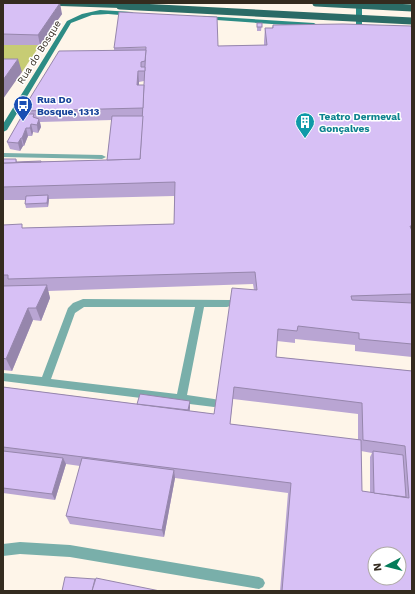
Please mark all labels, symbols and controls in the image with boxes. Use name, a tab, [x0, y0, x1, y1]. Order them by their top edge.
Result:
street label: Rua do Bosque	[15, 18, 63, 86]
bus stop icon: Rua Do Bosque, 1313	[12, 94, 34, 122]
place label: Rua Do Bosque, 1313	[37, 94, 100, 117]
building icon: Teatro Dermeval Gonçalves	[294, 111, 316, 139]
place label: Teatro Dermeval Gonçalves	[319, 111, 401, 134]
north arrow	[367, 546, 407, 586]
text: N	[371, 562, 385, 572]

